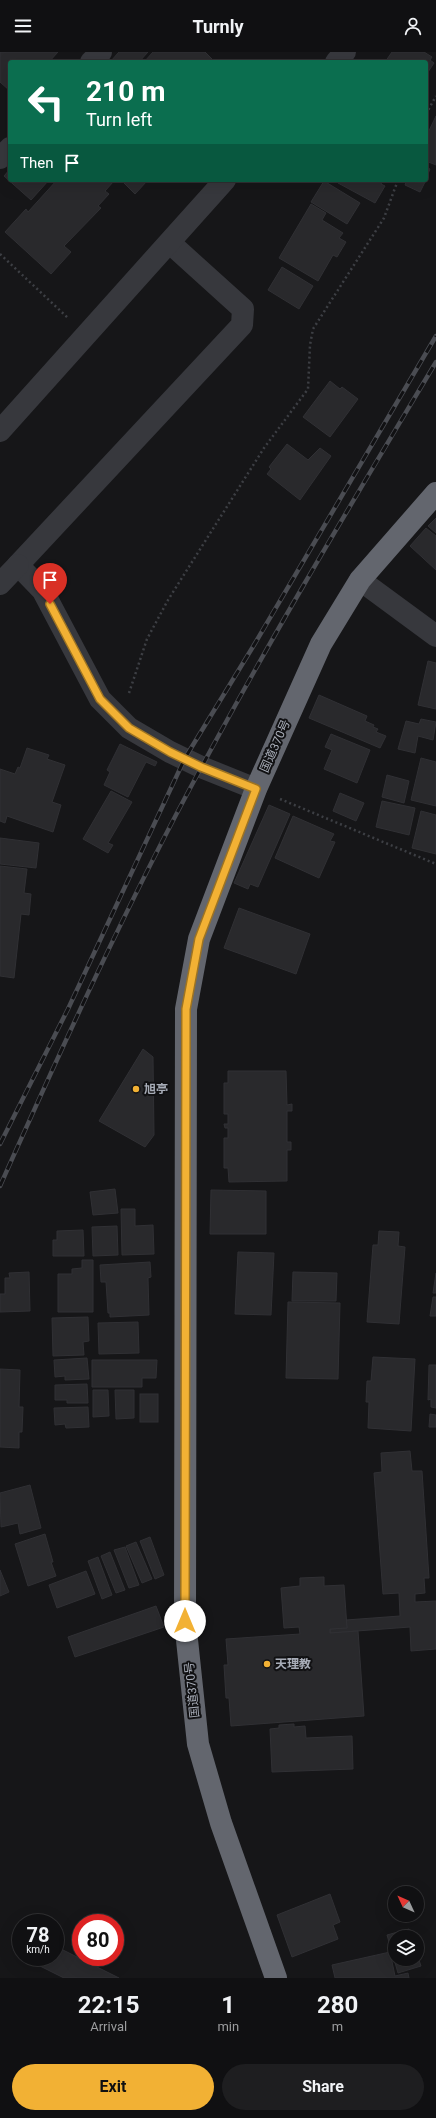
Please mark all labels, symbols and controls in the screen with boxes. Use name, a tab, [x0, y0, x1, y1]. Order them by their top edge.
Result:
icon: menu	[12, 15, 34, 37]
icon: person	[402, 15, 424, 37]
text: Turnly	[192, 16, 244, 37]
text: 210 m	[86, 75, 165, 108]
icon: left	[20, 76, 72, 128]
text: Turn left	[86, 109, 152, 130]
icon: arrive	[61, 152, 83, 174]
text: Then	[20, 154, 53, 172]
pin	[33, 563, 67, 604]
icon: arrive	[39, 569, 61, 591]
street label: 国道370号	[257, 717, 293, 775]
place label: 旭亭	[144, 1082, 168, 1096]
marker: 旭亭	[131, 1084, 141, 1094]
position arrow	[164, 1600, 206, 1642]
place label: 天理教	[275, 1657, 311, 1671]
marker: 天理教	[262, 1659, 272, 1669]
street label: 国道370号	[182, 1661, 202, 1719]
north arrow	[388, 1886, 424, 1922]
map controls	[388, 1886, 424, 1966]
speed limit sign: 80	[72, 1914, 124, 1966]
text: 78	[27, 1923, 49, 1947]
button: layers	[388, 1930, 424, 1966]
text: km/h	[26, 1944, 50, 1955]
text: 22:15	[78, 1991, 140, 2019]
text: 1	[221, 1991, 235, 2019]
text: 280	[317, 1991, 358, 2019]
text: Arrival	[90, 2019, 127, 2034]
text: min	[217, 2019, 239, 2034]
text: m	[332, 2019, 343, 2034]
button: Exit	[12, 2064, 214, 2110]
button: Share	[222, 2064, 424, 2110]

